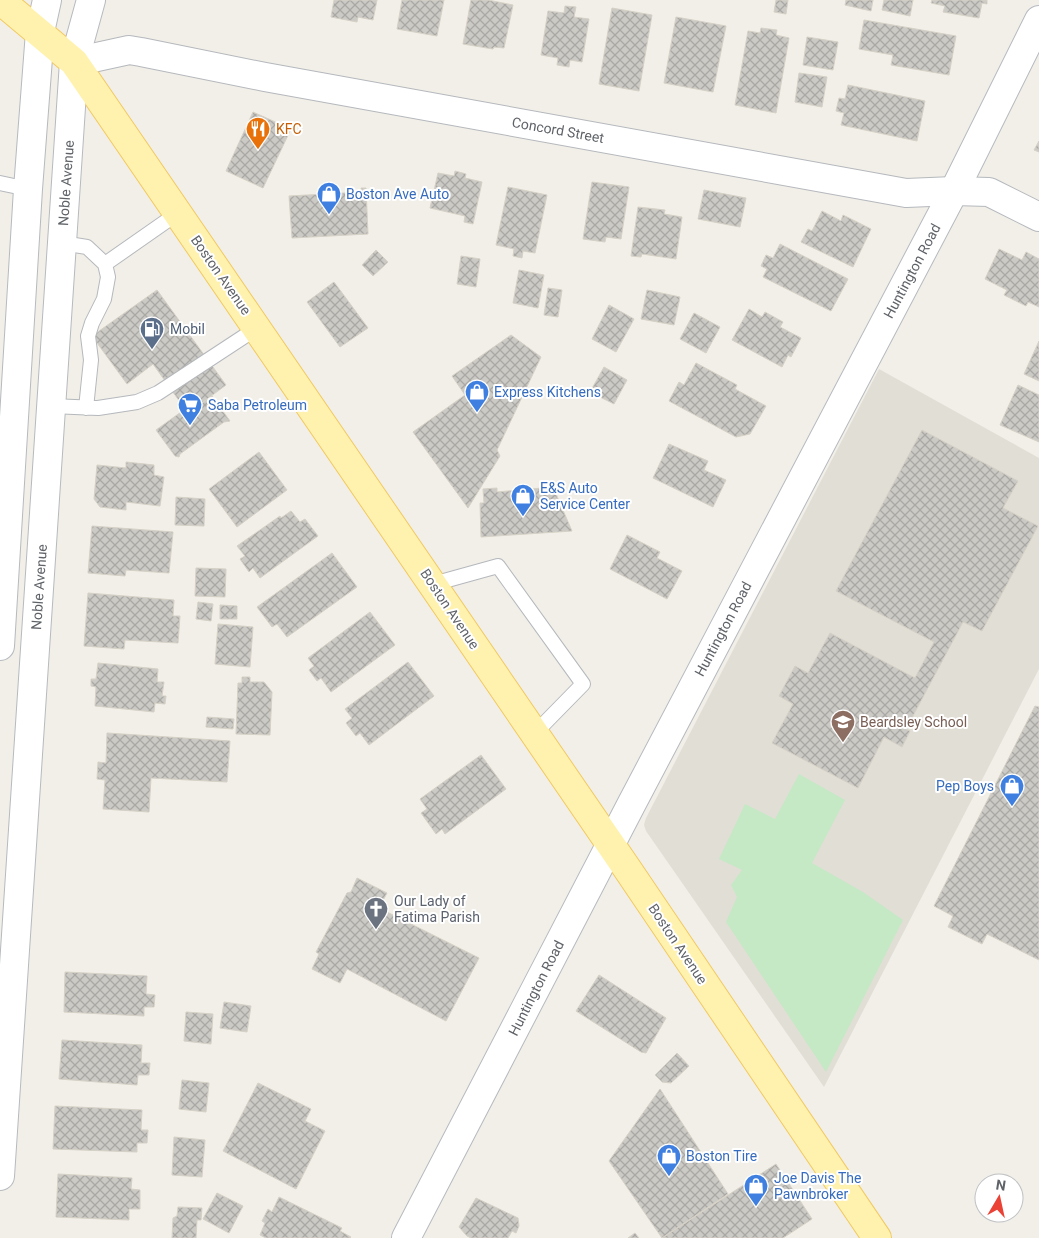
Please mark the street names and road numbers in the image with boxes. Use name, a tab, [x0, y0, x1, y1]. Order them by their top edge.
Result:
street label: Concord Street	[511, 114, 606, 146]
street label: Noble Avenue	[55, 140, 77, 226]
street label: Huntington Road	[880, 221, 944, 321]
street label: Boston Avenue	[188, 232, 254, 318]
street label: Noble Avenue	[28, 544, 50, 630]
street label: Boston Avenue	[417, 566, 483, 652]
street label: Huntington Road	[691, 579, 755, 679]
street label: Boston Avenue	[645, 901, 711, 987]
street label: Huntington Road	[505, 938, 567, 1038]

